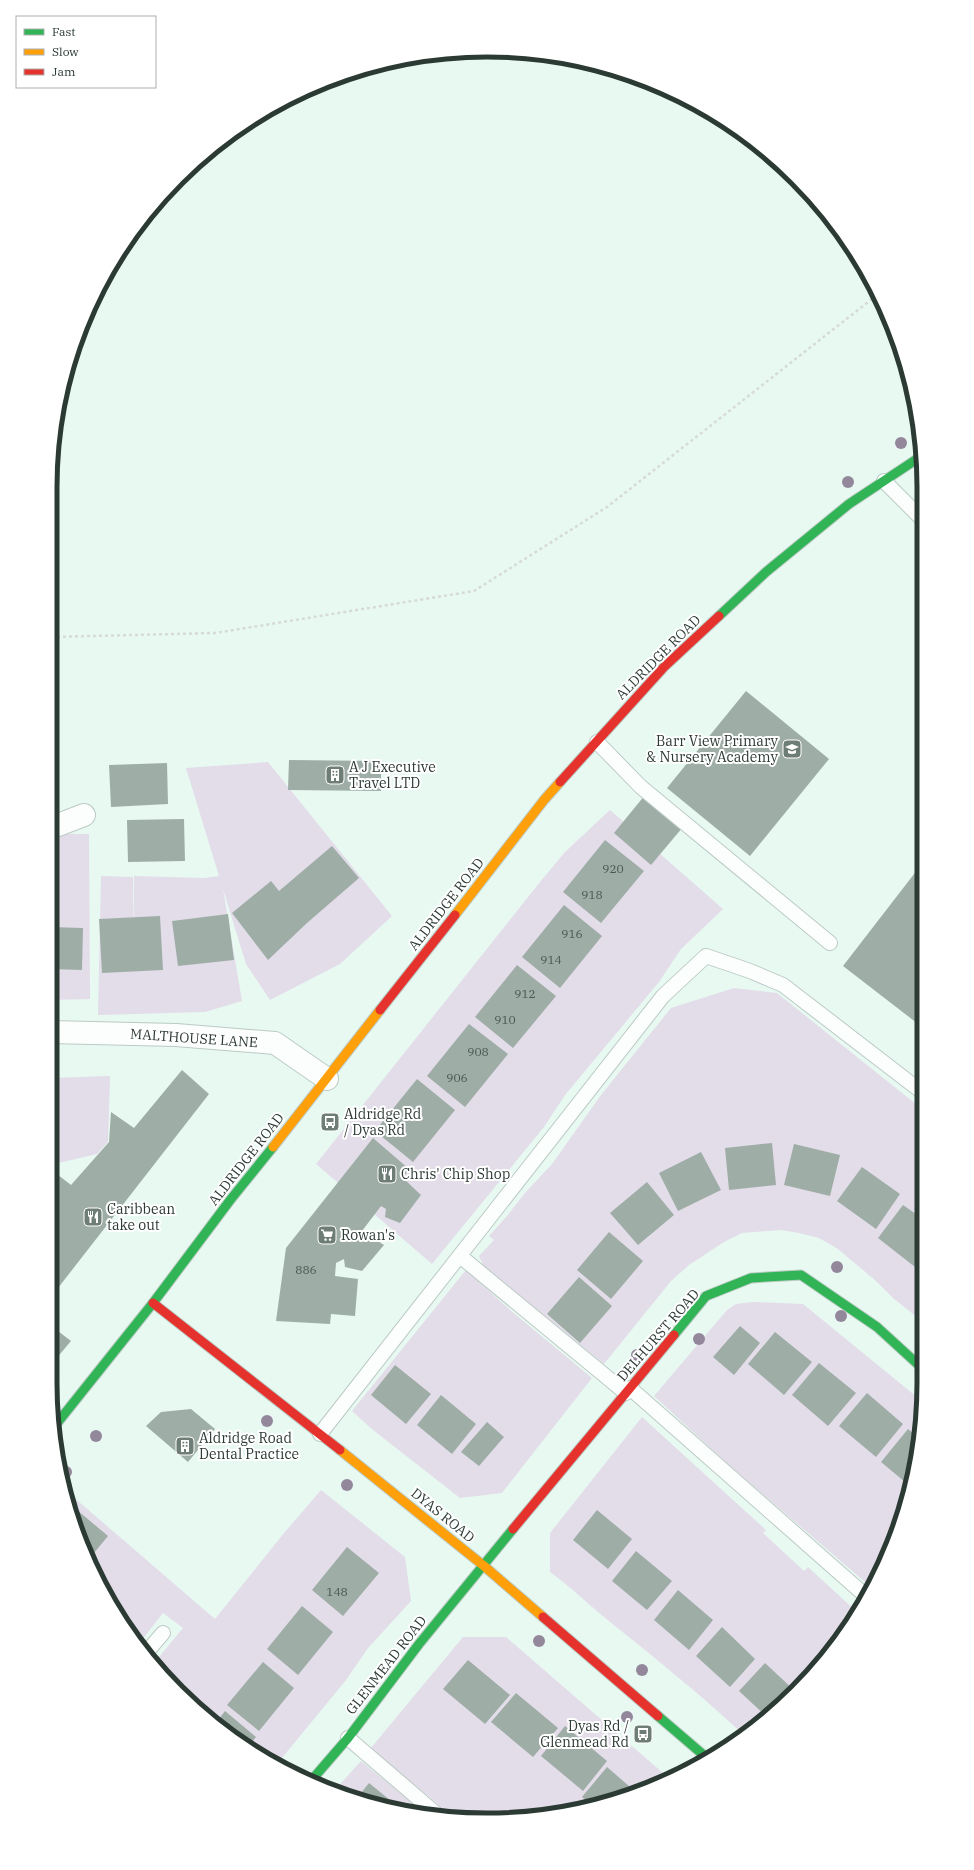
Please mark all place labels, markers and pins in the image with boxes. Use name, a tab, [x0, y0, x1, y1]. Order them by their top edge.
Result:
place label: Barr View Primary & Nursery Academy	[646, 732, 779, 766]
school or university icon: Barr View Primary & Nursery Academy	[781, 738, 803, 760]
place label: A J Executive Travel LTD	[349, 758, 436, 792]
building icon: A J Executive Travel LTD	[324, 764, 346, 786]
place label: Aldridge Rd / Dyas Rd	[344, 1105, 422, 1139]
bus stop icon: Aldridge Rd / Dyas Rd	[319, 1111, 341, 1133]
restaurant icon: Chris' Chip Shop	[376, 1163, 398, 1185]
place label: Chris' Chip Shop	[401, 1165, 510, 1183]
place label: Caribbean take out	[107, 1200, 175, 1234]
restaurant icon: Caribbean take out	[82, 1206, 104, 1228]
supermarket icon: Rowan's	[316, 1224, 338, 1246]
place label: Rowan's	[341, 1226, 395, 1244]
place label: Aldridge Road Dental Practice	[199, 1429, 299, 1463]
building icon: Aldridge Road Dental Practice	[174, 1435, 196, 1457]
place label: Dyas Rd / Glenmead Rd	[540, 1717, 629, 1751]
bus stop icon: Dyas Rd / Glenmead Rd	[632, 1723, 654, 1745]

